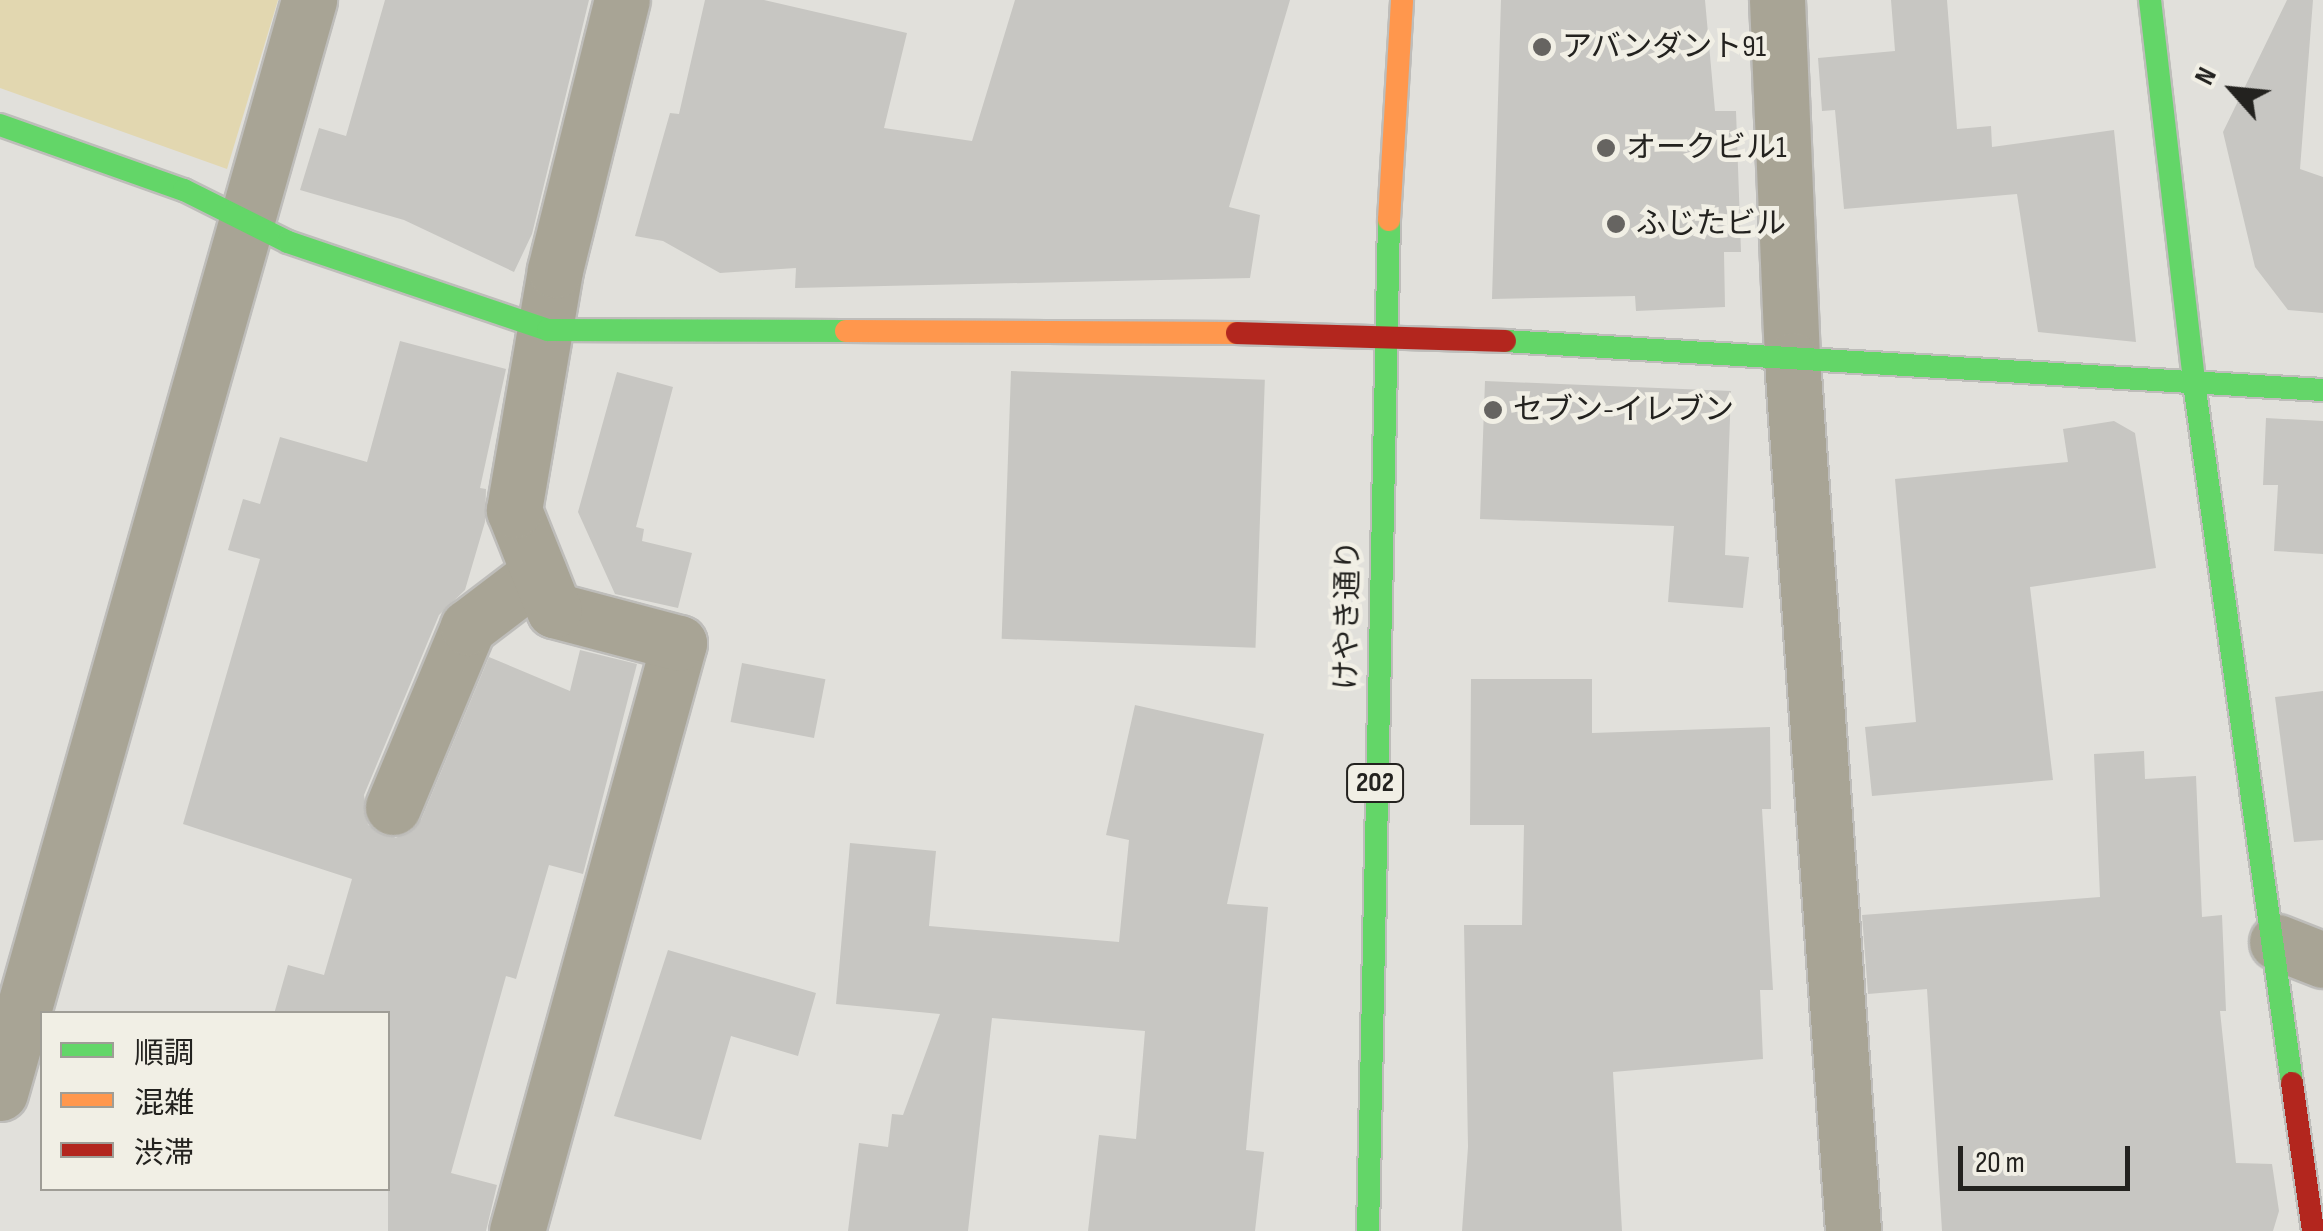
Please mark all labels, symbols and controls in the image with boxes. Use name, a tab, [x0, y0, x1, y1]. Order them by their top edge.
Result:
place label: アバンダント91	[1562, 29, 1766, 65]
marker: アバンダント91	[1531, 36, 1553, 58]
north arrow	[2183, 40, 2283, 140]
text: N	[2188, 62, 2224, 90]
place label: オークビル1	[1626, 130, 1786, 166]
marker: オークビル1	[1595, 137, 1617, 159]
place label: ふじたビル	[1636, 206, 1786, 242]
marker: ふじたビル	[1605, 213, 1627, 235]
place label: セブン-イレブン	[1513, 392, 1734, 428]
marker: セブン-イレブン	[1482, 399, 1504, 421]
street label: けやき通り	[1329, 540, 1367, 690]
road number: 202	[1345, 760, 1405, 806]
legend	[40, 1011, 390, 1191]
text: 順調	[134, 1036, 194, 1072]
text: 混雑	[134, 1086, 194, 1122]
scale bar	[1963, 1126, 2136, 1188]
text: 渋滞	[134, 1136, 194, 1172]
text: 20 m	[1975, 1145, 2025, 1181]

